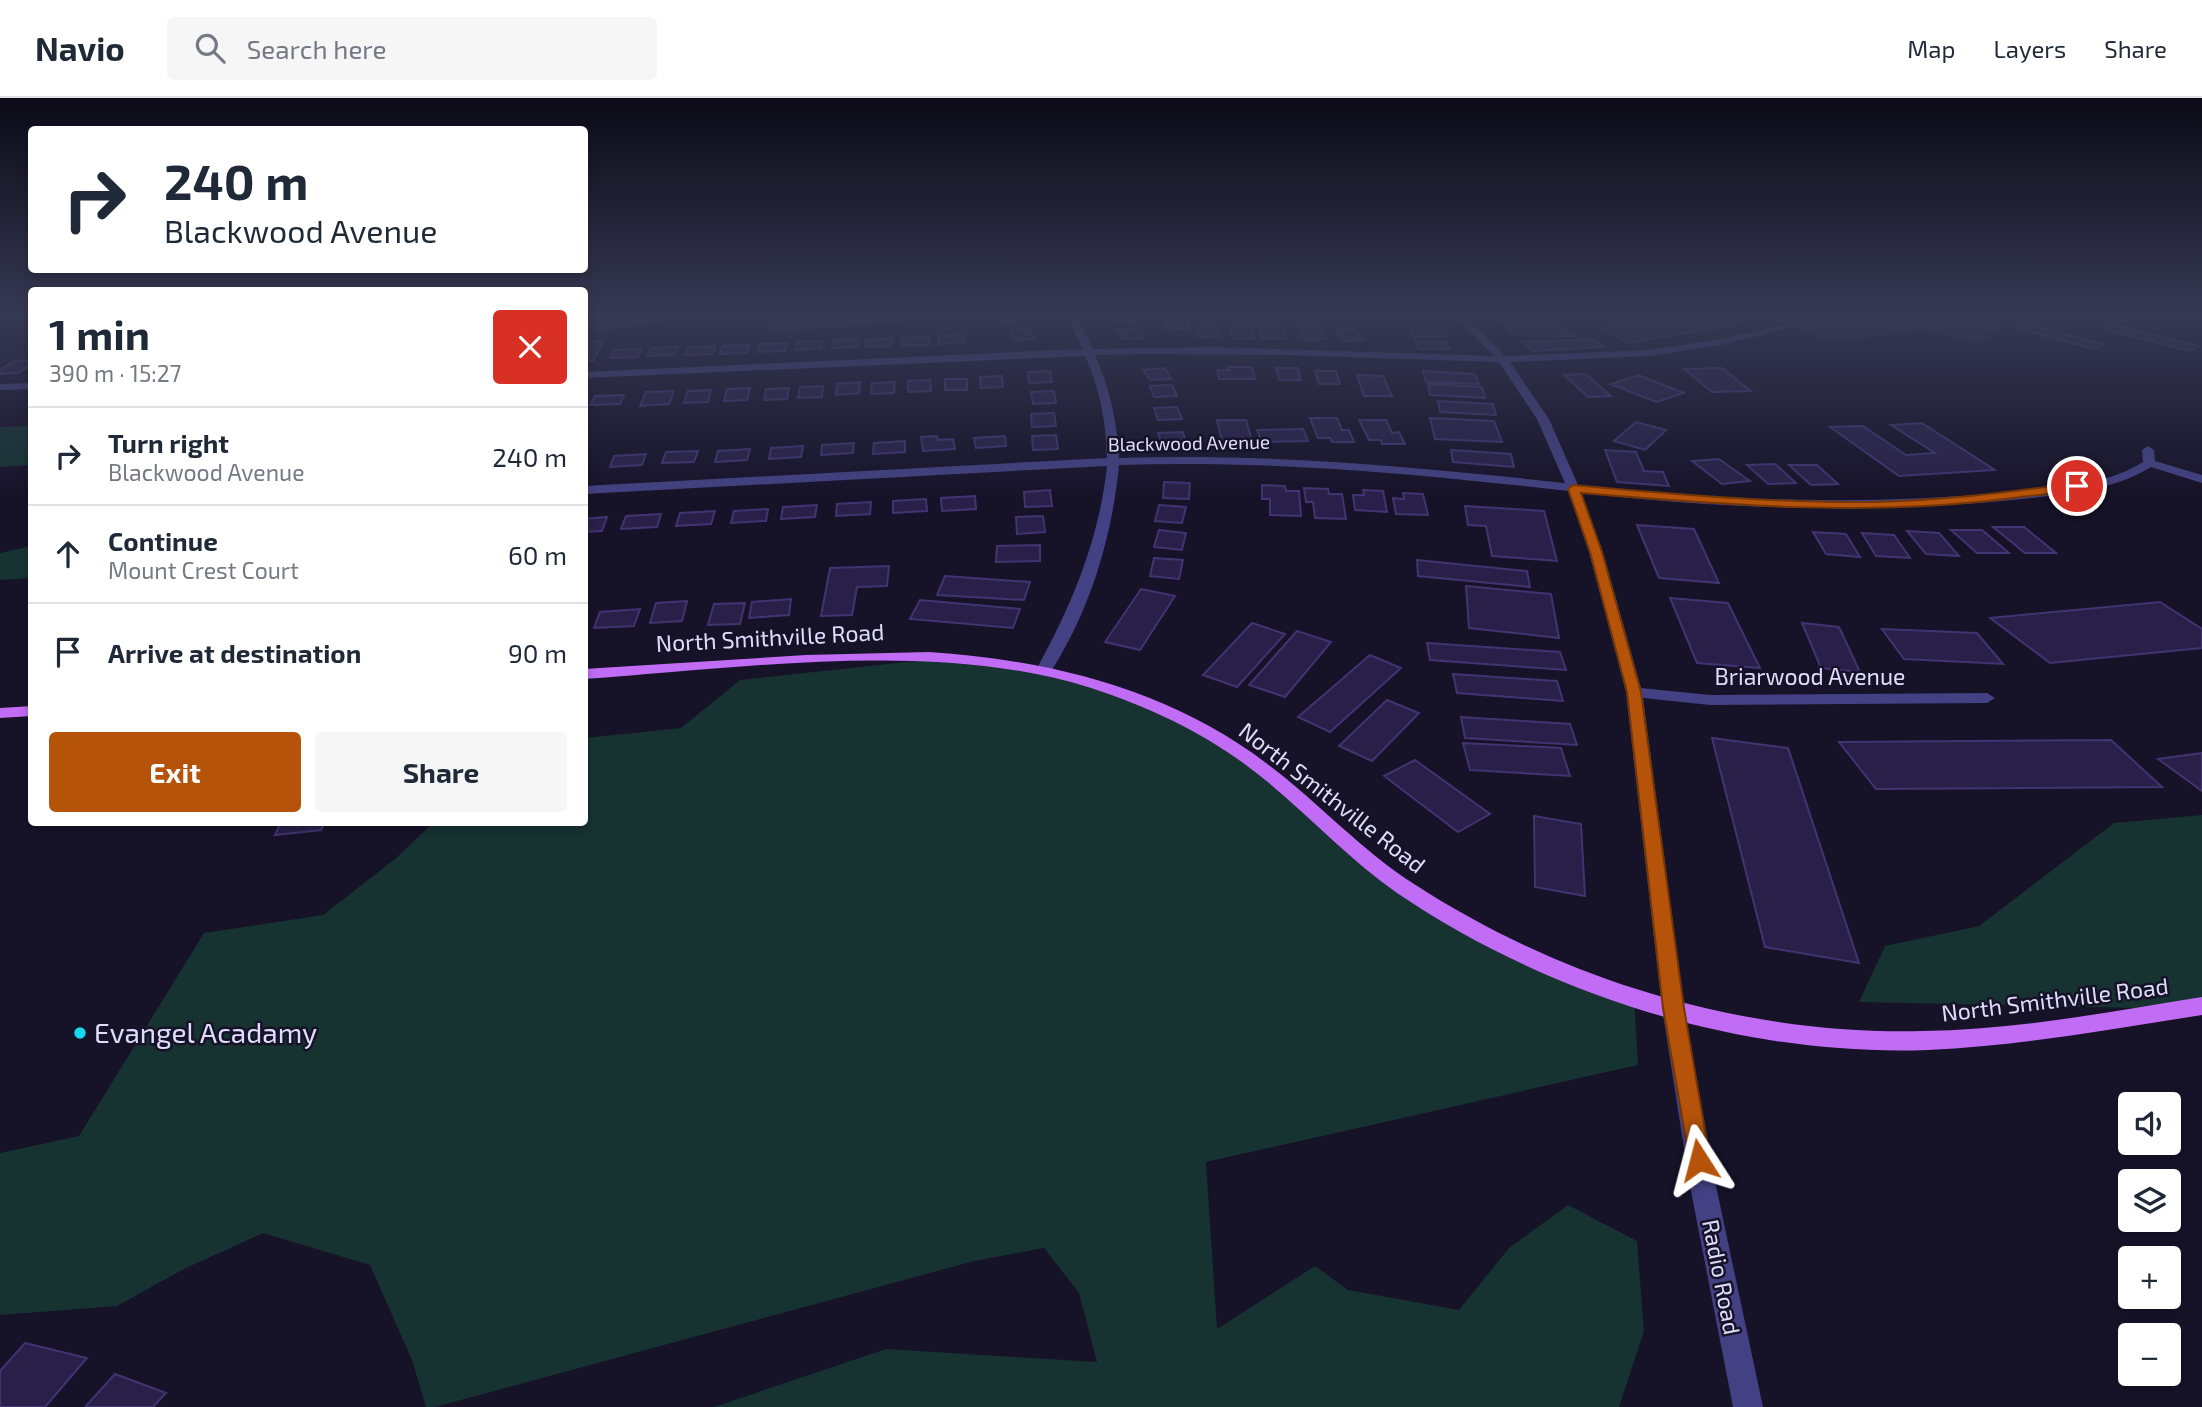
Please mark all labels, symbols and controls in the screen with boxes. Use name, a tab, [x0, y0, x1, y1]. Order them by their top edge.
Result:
search box	[167, 17, 657, 80]
text: Navio	[35, 28, 125, 68]
icon: search	[191, 29, 229, 67]
text: Search here	[247, 33, 386, 64]
text: Map	[1907, 34, 1955, 63]
text: Layers	[1993, 34, 2066, 63]
text: Share	[2104, 34, 2167, 63]
text: 240 m	[164, 151, 308, 210]
icon: right	[49, 154, 140, 245]
text: Blackwood Avenue	[164, 211, 437, 249]
text: 1 min	[49, 308, 150, 358]
button: close	[493, 310, 567, 384]
text: 390 m · 15:27	[49, 359, 181, 387]
text: Turn right	[108, 427, 229, 458]
street label: Blackwood Avenue	[1108, 430, 1270, 455]
icon: right	[49, 437, 87, 475]
text: 240 m	[492, 441, 567, 472]
pin	[2047, 456, 2107, 516]
text: Blackwood Avenue	[108, 458, 305, 486]
icon: arrive	[2058, 467, 2096, 505]
text: Continue	[108, 525, 218, 556]
icon: ahead	[49, 535, 87, 573]
text: 60 m	[508, 539, 567, 570]
text: Mount Crest Court	[108, 556, 299, 584]
street label: North Smithville Road	[655, 617, 885, 657]
icon: arrive	[49, 633, 87, 671]
text: Arrive at destination	[108, 637, 361, 668]
text: 90 m	[508, 637, 567, 668]
street label: Briarwood Avenue	[1715, 662, 1905, 690]
street label: North Smithville Road	[1234, 716, 1431, 879]
button: Exit	[49, 732, 301, 812]
button: Share	[315, 732, 567, 812]
street label: North Smithville Road	[1940, 971, 2170, 1027]
place label: Evangel Acadamy	[94, 1015, 317, 1049]
marker: Evangel Acadamy	[72, 1025, 88, 1041]
map controls	[2118, 1092, 2181, 1386]
button: sound	[2118, 1092, 2181, 1155]
position arrow	[1662, 1123, 1736, 1197]
button: layers	[2118, 1169, 2181, 1232]
street label: Radio Road	[1697, 1217, 1747, 1337]
button: +	[2118, 1246, 2181, 1309]
button: −	[2118, 1323, 2181, 1386]

